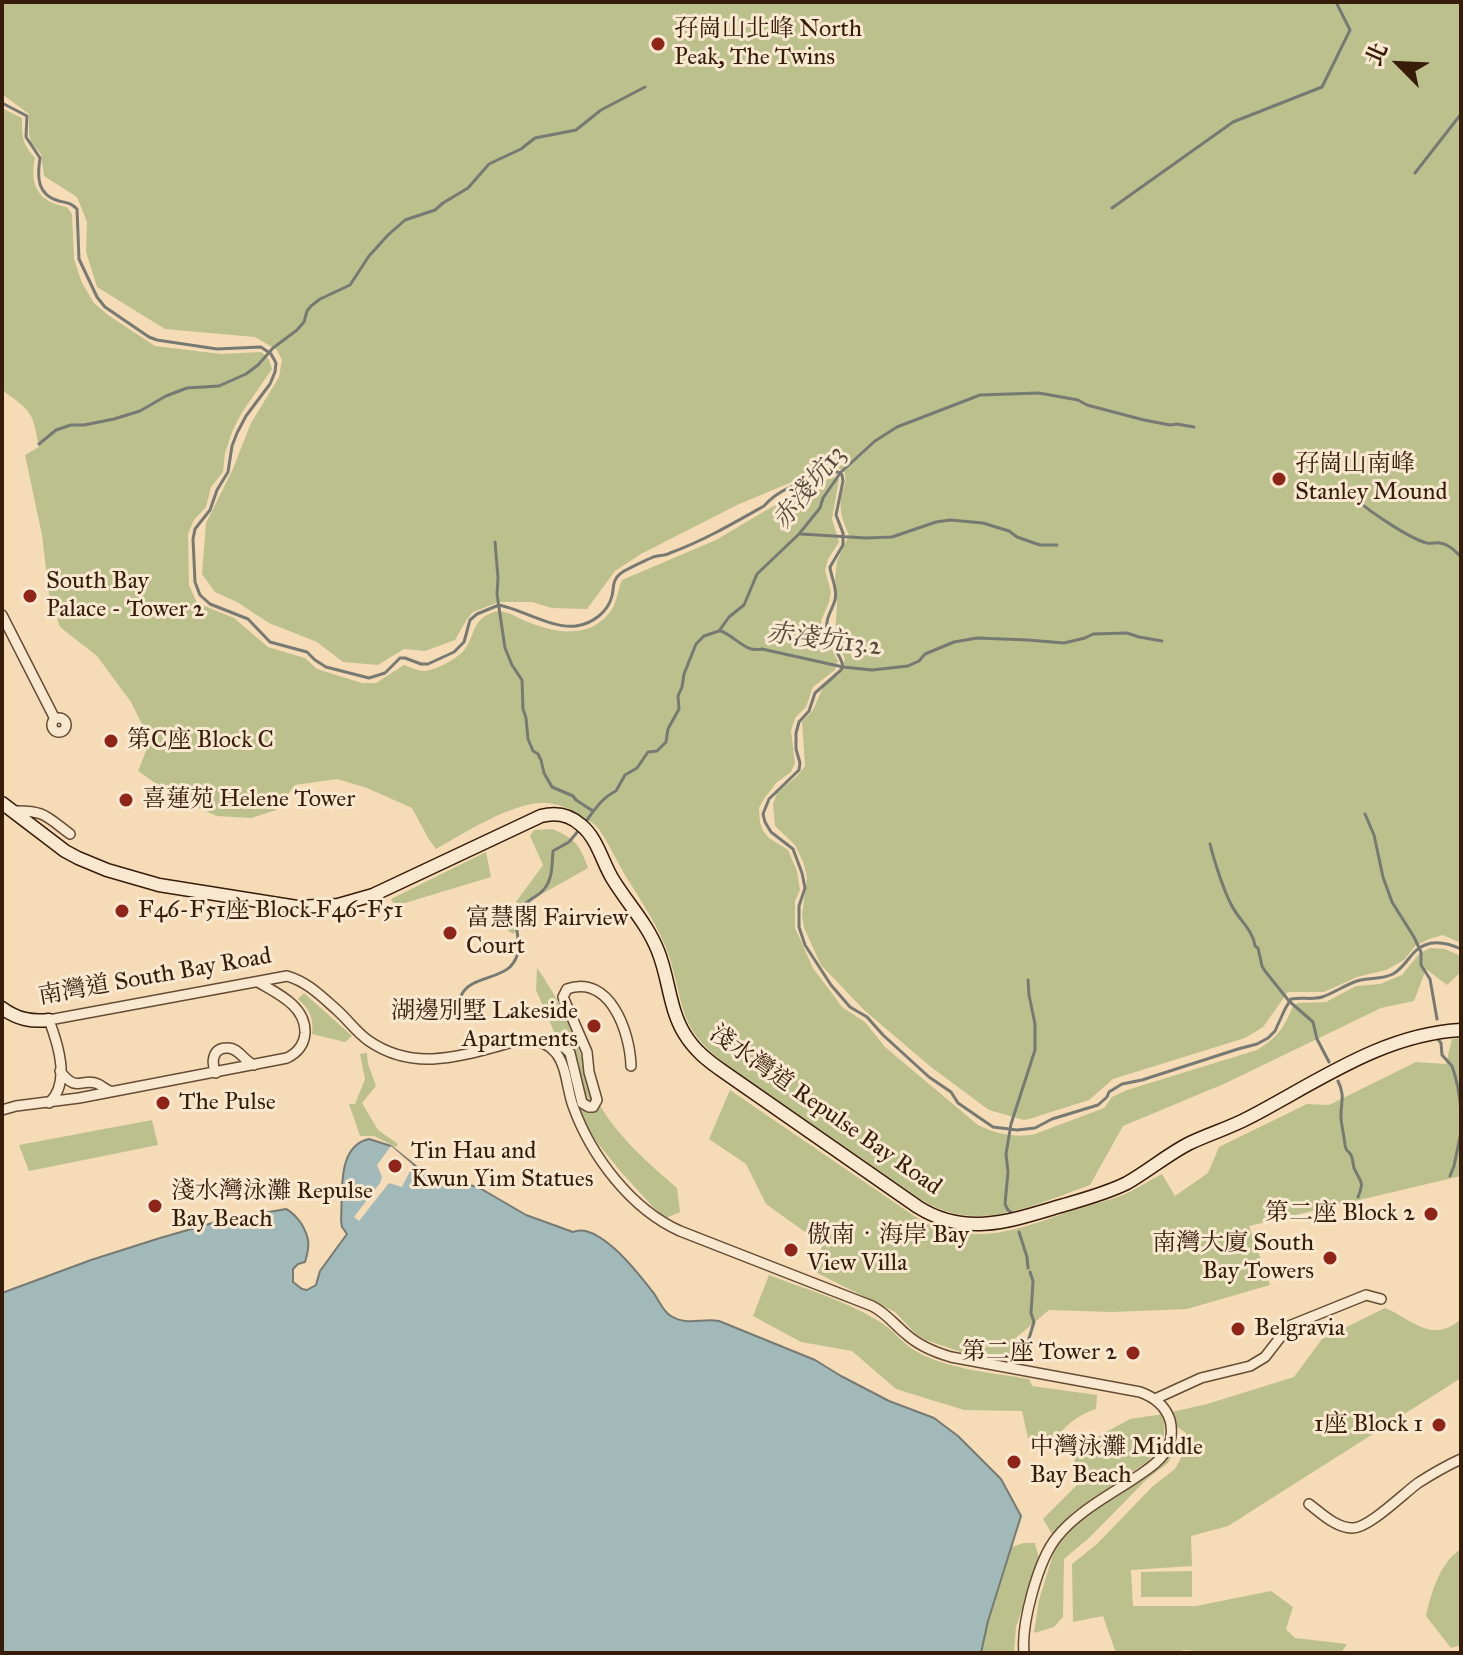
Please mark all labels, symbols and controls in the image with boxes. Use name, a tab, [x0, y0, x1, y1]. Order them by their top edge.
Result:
place label: 孖崗山北峰 North Peak, The Twins	[674, 16, 862, 72]
north arrow	[1359, 24, 1439, 104]
marker: 孖崗山北峰 North Peak, The Twins	[649, 35, 667, 53]
text: 北	[1360, 38, 1393, 70]
water label: 赤淺坑13	[767, 440, 853, 536]
place label: 孖崗山南峰 Stanley Mound	[1295, 451, 1448, 507]
marker: 孖崗山南峰 Stanley Mound	[1270, 470, 1288, 488]
place label: South Bay Palace - Tower 2	[46, 568, 205, 624]
marker: South Bay Palace - Tower 2	[21, 587, 39, 605]
water label: 赤淺坑13.2	[764, 618, 884, 664]
place label: 第C座 Block C	[127, 727, 274, 755]
marker: 第C座 Block C	[102, 732, 120, 750]
place label: 喜蓮苑 Helene Tower	[142, 786, 355, 814]
marker: 喜蓮苑 Helene Tower	[117, 791, 135, 809]
place label: F46-F51座 Block F46-F51	[138, 897, 403, 925]
marker: F46-F51座 Block F46-F51	[113, 902, 131, 920]
place label: 富慧閣 Fairview Court	[466, 905, 628, 961]
marker: 富慧閣 Fairview Court	[441, 924, 459, 942]
street label: 南灣道 South Bay Road	[36, 942, 274, 1012]
place label: 湖邊別墅 Lakeside Apartments	[391, 998, 578, 1054]
marker: 湖邊別墅 Lakeside Apartments	[585, 1017, 603, 1035]
street label: 淺水灣道 Repulse Bay Road	[704, 1020, 946, 1202]
place label: The Pulse	[179, 1089, 276, 1117]
marker: The Pulse	[154, 1094, 172, 1112]
place label: Tin Hau and Kwun Yim Statues	[411, 1138, 594, 1194]
marker: Tin Hau and Kwun Yim Statues	[386, 1157, 404, 1175]
place label: 淺水灣泳灘 Repulse Bay Beach	[171, 1178, 373, 1234]
marker: 淺水灣泳灘 Repulse Bay Beach	[146, 1197, 164, 1215]
place label: 第二座 Block 2	[1265, 1200, 1415, 1228]
marker: 第二座 Block 2	[1422, 1205, 1440, 1223]
place label: 傲南．海岸 Bay View Villa	[807, 1222, 969, 1278]
place label: 南灣大廈 South Bay Towers	[1152, 1230, 1314, 1286]
marker: 傲南．海岸 Bay View Villa	[782, 1241, 800, 1259]
marker: 南灣大廈 South Bay Towers	[1321, 1249, 1339, 1267]
place label: Belgravia	[1254, 1315, 1345, 1343]
marker: Belgravia	[1229, 1320, 1247, 1338]
place label: 第二座 Tower 2	[962, 1339, 1117, 1367]
marker: 第二座 Tower 2	[1124, 1344, 1142, 1362]
place label: 1座 Block 1	[1314, 1411, 1423, 1439]
marker: 1座 Block 1	[1430, 1416, 1448, 1434]
place label: 中灣泳灘 Middle Bay Beach	[1030, 1434, 1203, 1490]
marker: 中灣泳灘 Middle Bay Beach	[1005, 1453, 1023, 1471]

